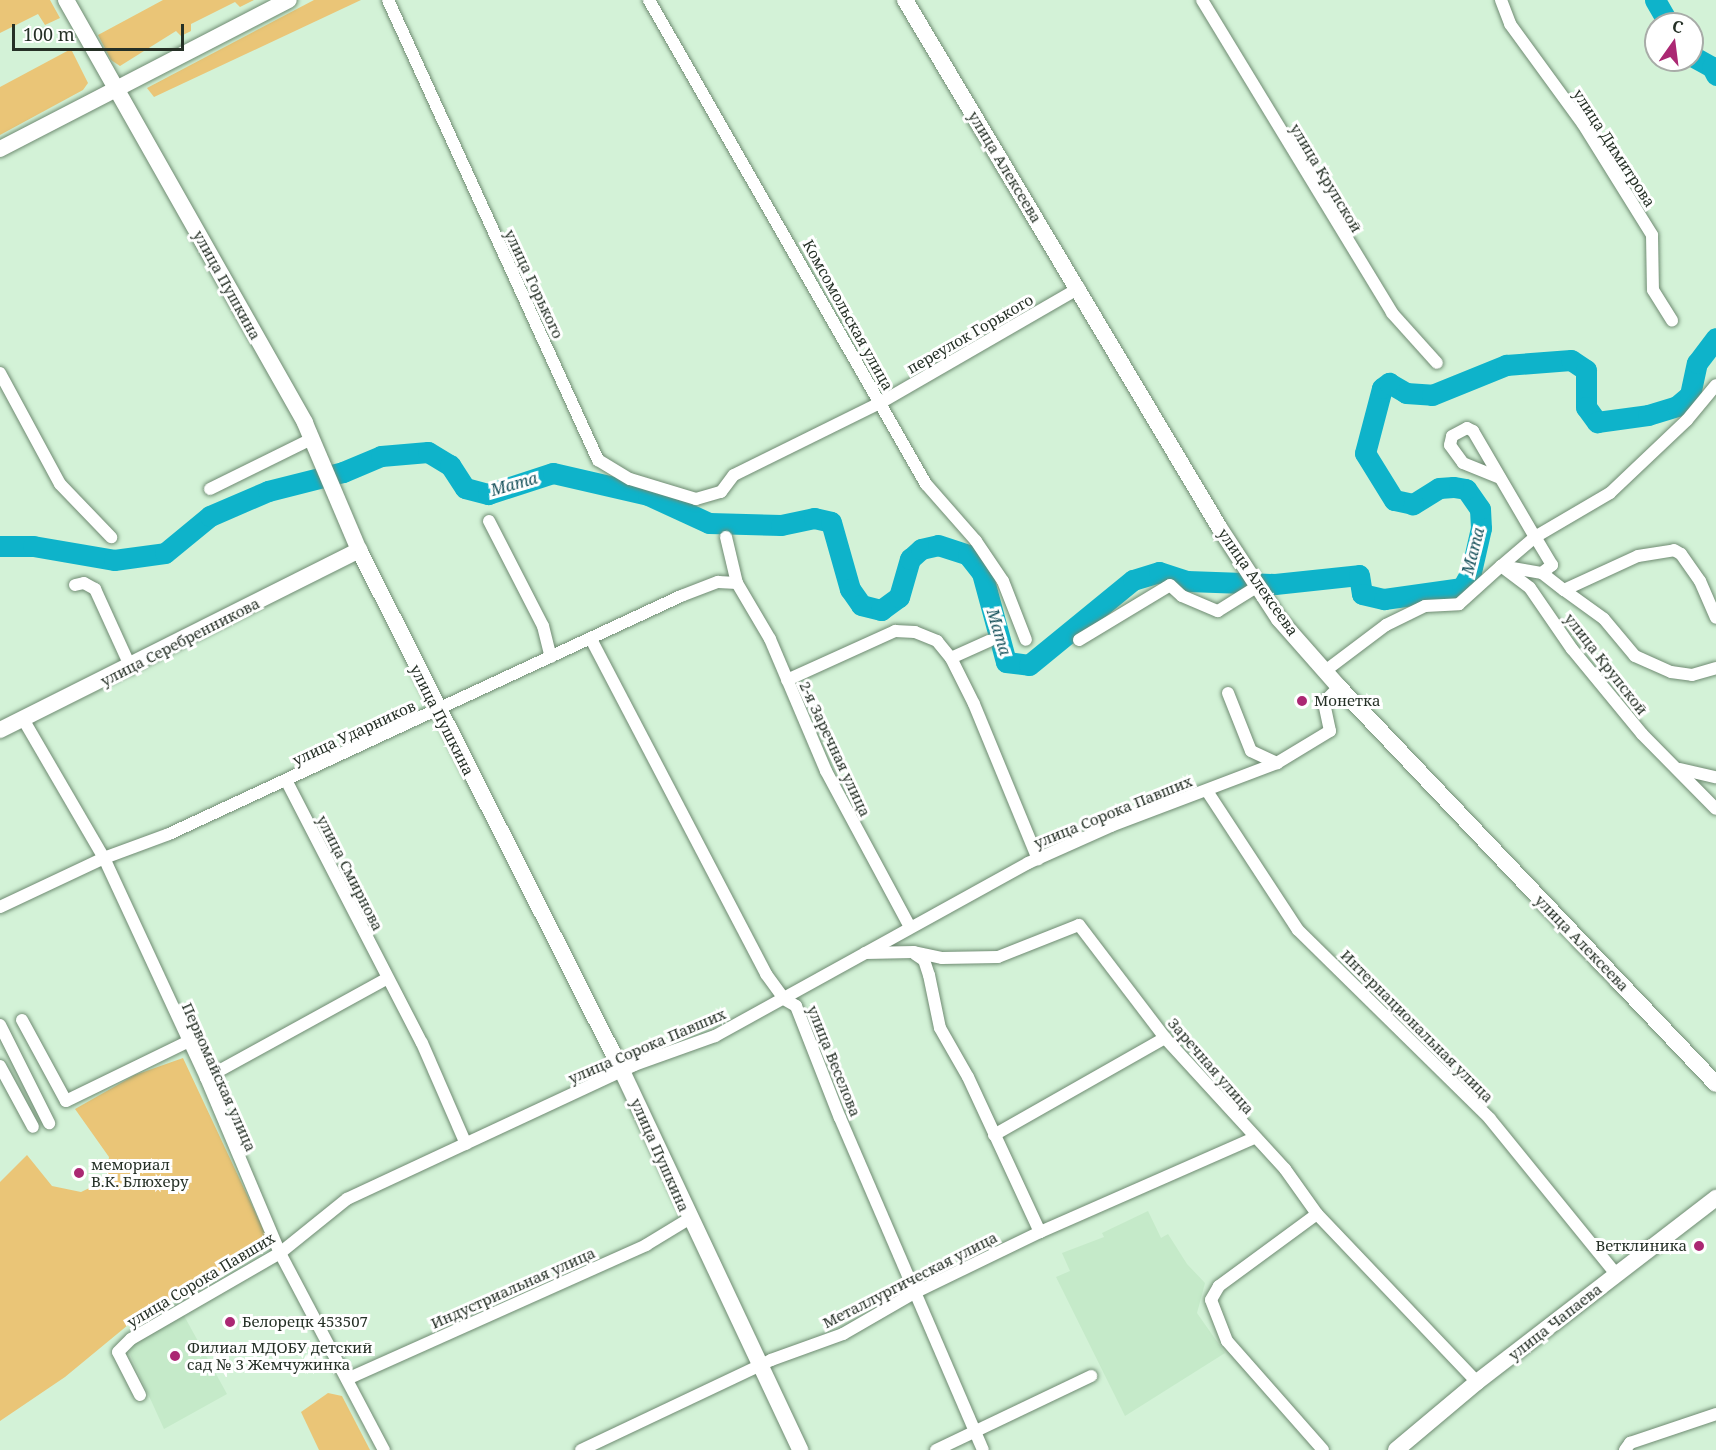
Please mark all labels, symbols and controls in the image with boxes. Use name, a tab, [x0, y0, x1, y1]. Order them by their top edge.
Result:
scale bar	[15, 12, 188, 50]
north arrow	[1644, 12, 1704, 72]
text: С	[1670, 15, 1686, 38]
text: 100 m	[23, 22, 75, 46]
street label: улица Димитрова	[1569, 86, 1659, 210]
street label: улица Алексеева	[965, 108, 1045, 226]
street label: улица Крупской	[1286, 120, 1366, 236]
street label: улица Пушкина	[189, 227, 265, 343]
street label: улица Горького	[501, 227, 567, 341]
street label: Комсомольская улица	[799, 236, 897, 394]
street label: переулок Горького	[904, 291, 1036, 377]
water label: Мата	[488, 468, 540, 500]
street label: улица Алексеева	[1214, 525, 1302, 639]
water label: Мата	[1458, 525, 1488, 577]
street label: улица Серебренникова	[98, 594, 262, 690]
water label: Мата	[983, 606, 1015, 658]
street label: улица Крупской	[1561, 610, 1651, 718]
street label: улица Пушкина	[406, 661, 478, 779]
street label: 2-я Заречная улица	[796, 678, 874, 820]
place label: Монетка	[1314, 692, 1380, 710]
marker: Монетка	[1295, 694, 1309, 708]
street label: улица Ударников	[290, 697, 418, 769]
street label: улица Сорока Павших	[1031, 772, 1195, 852]
street label: улица Смирнова	[313, 812, 387, 934]
street label: улица Алексеева	[1531, 891, 1633, 995]
street label: Интернациональная улица	[1337, 946, 1497, 1106]
street label: Первомайская улица	[178, 1000, 260, 1154]
street label: улица Веселова	[804, 1003, 864, 1119]
street label: улица Сорока Павших	[566, 1005, 728, 1087]
street label: Заречная улица	[1164, 1014, 1258, 1118]
street label: улица Пушкина	[627, 1095, 693, 1215]
place label: мемориал В.К. Блюхеру	[91, 1155, 189, 1190]
marker: мемориал В.К. Блюхеру	[72, 1166, 86, 1180]
street label: Металлургическая улица	[820, 1228, 1000, 1332]
street label: улица Сорока Павших	[124, 1229, 278, 1331]
place label: Ветклиника	[1595, 1237, 1687, 1255]
marker: Ветклиника	[1692, 1239, 1706, 1253]
street label: Индустриальная улица	[428, 1244, 598, 1332]
street label: улица Чапаева	[1505, 1280, 1605, 1364]
place label: Белорецк 453507	[242, 1313, 368, 1331]
marker: Белорецк 453507	[223, 1315, 237, 1329]
place label: Филиал МДОБУ детский сад № 3 Жемчужинка	[187, 1338, 372, 1373]
marker: Филиал МДОБУ детский сад № 3 Жемчужинка	[168, 1349, 182, 1363]

